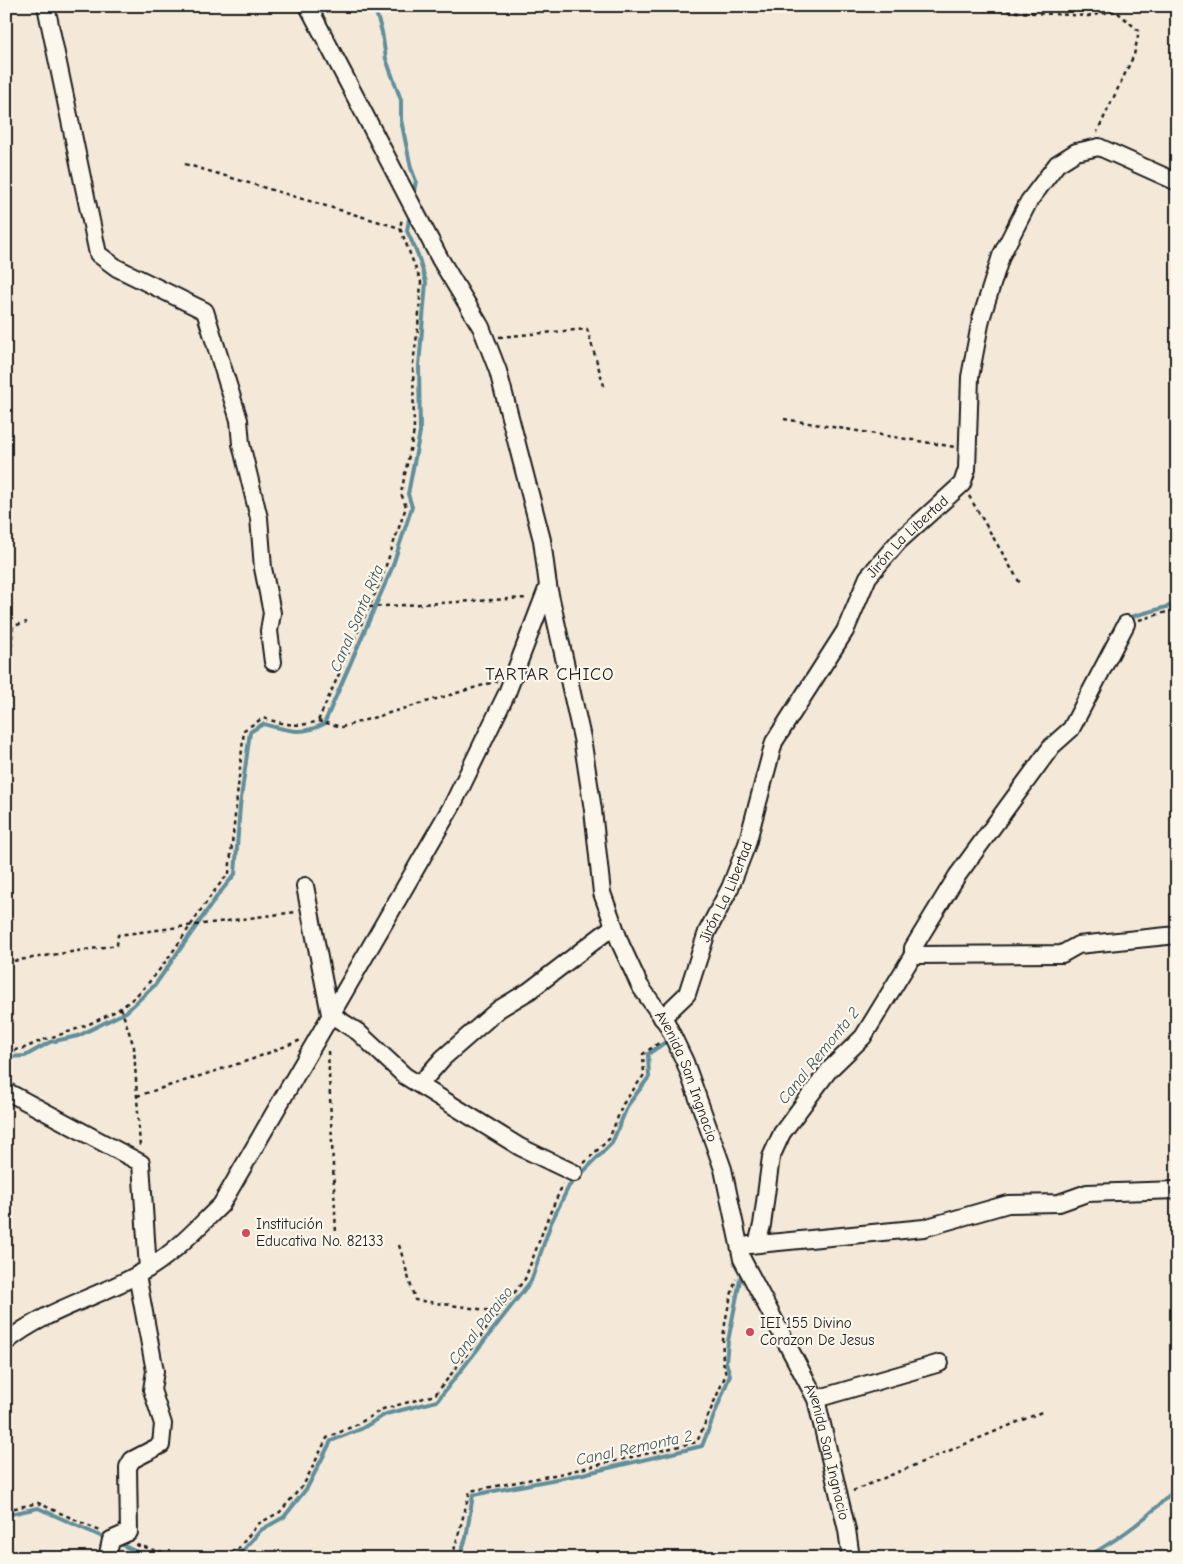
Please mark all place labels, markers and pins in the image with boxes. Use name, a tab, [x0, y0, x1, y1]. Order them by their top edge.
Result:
place label: Institución Educativa No. 82133	[256, 1215, 383, 1250]
marker: Institución Educativa No. 82133	[240, 1227, 252, 1239]
place label: IEI 155 Divino Corazon De Jesus	[760, 1314, 874, 1349]
marker: IEI 155 Divino Corazon De Jesus	[744, 1326, 756, 1338]

